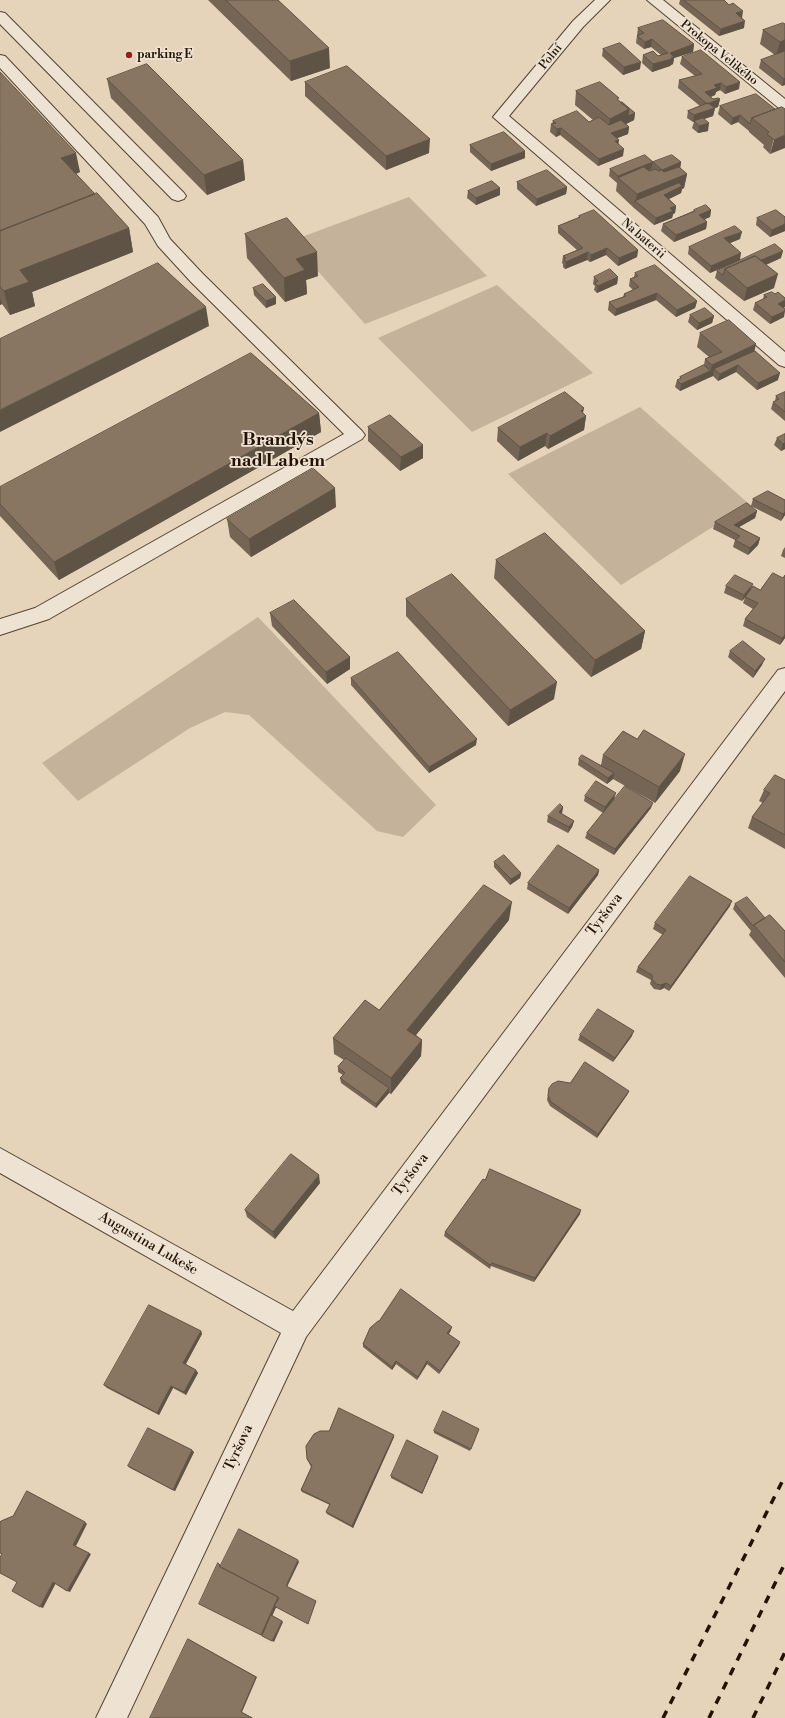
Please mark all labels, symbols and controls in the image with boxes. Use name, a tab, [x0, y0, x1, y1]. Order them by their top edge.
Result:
street label: Prokopa Velikého	[677, 17, 761, 89]
street label: Polní	[536, 41, 566, 73]
place label: parking E	[137, 48, 193, 62]
marker: parking E	[124, 50, 134, 60]
street label: Na baterii	[618, 216, 668, 262]
district label: Brandýs nad Labem	[231, 430, 325, 472]
street label: Tyršova	[583, 890, 627, 940]
street label: Tyršova	[389, 1150, 433, 1200]
street label: Augustina Lukeše	[95, 1209, 201, 1279]
street label: Tyršova	[221, 1422, 257, 1474]

